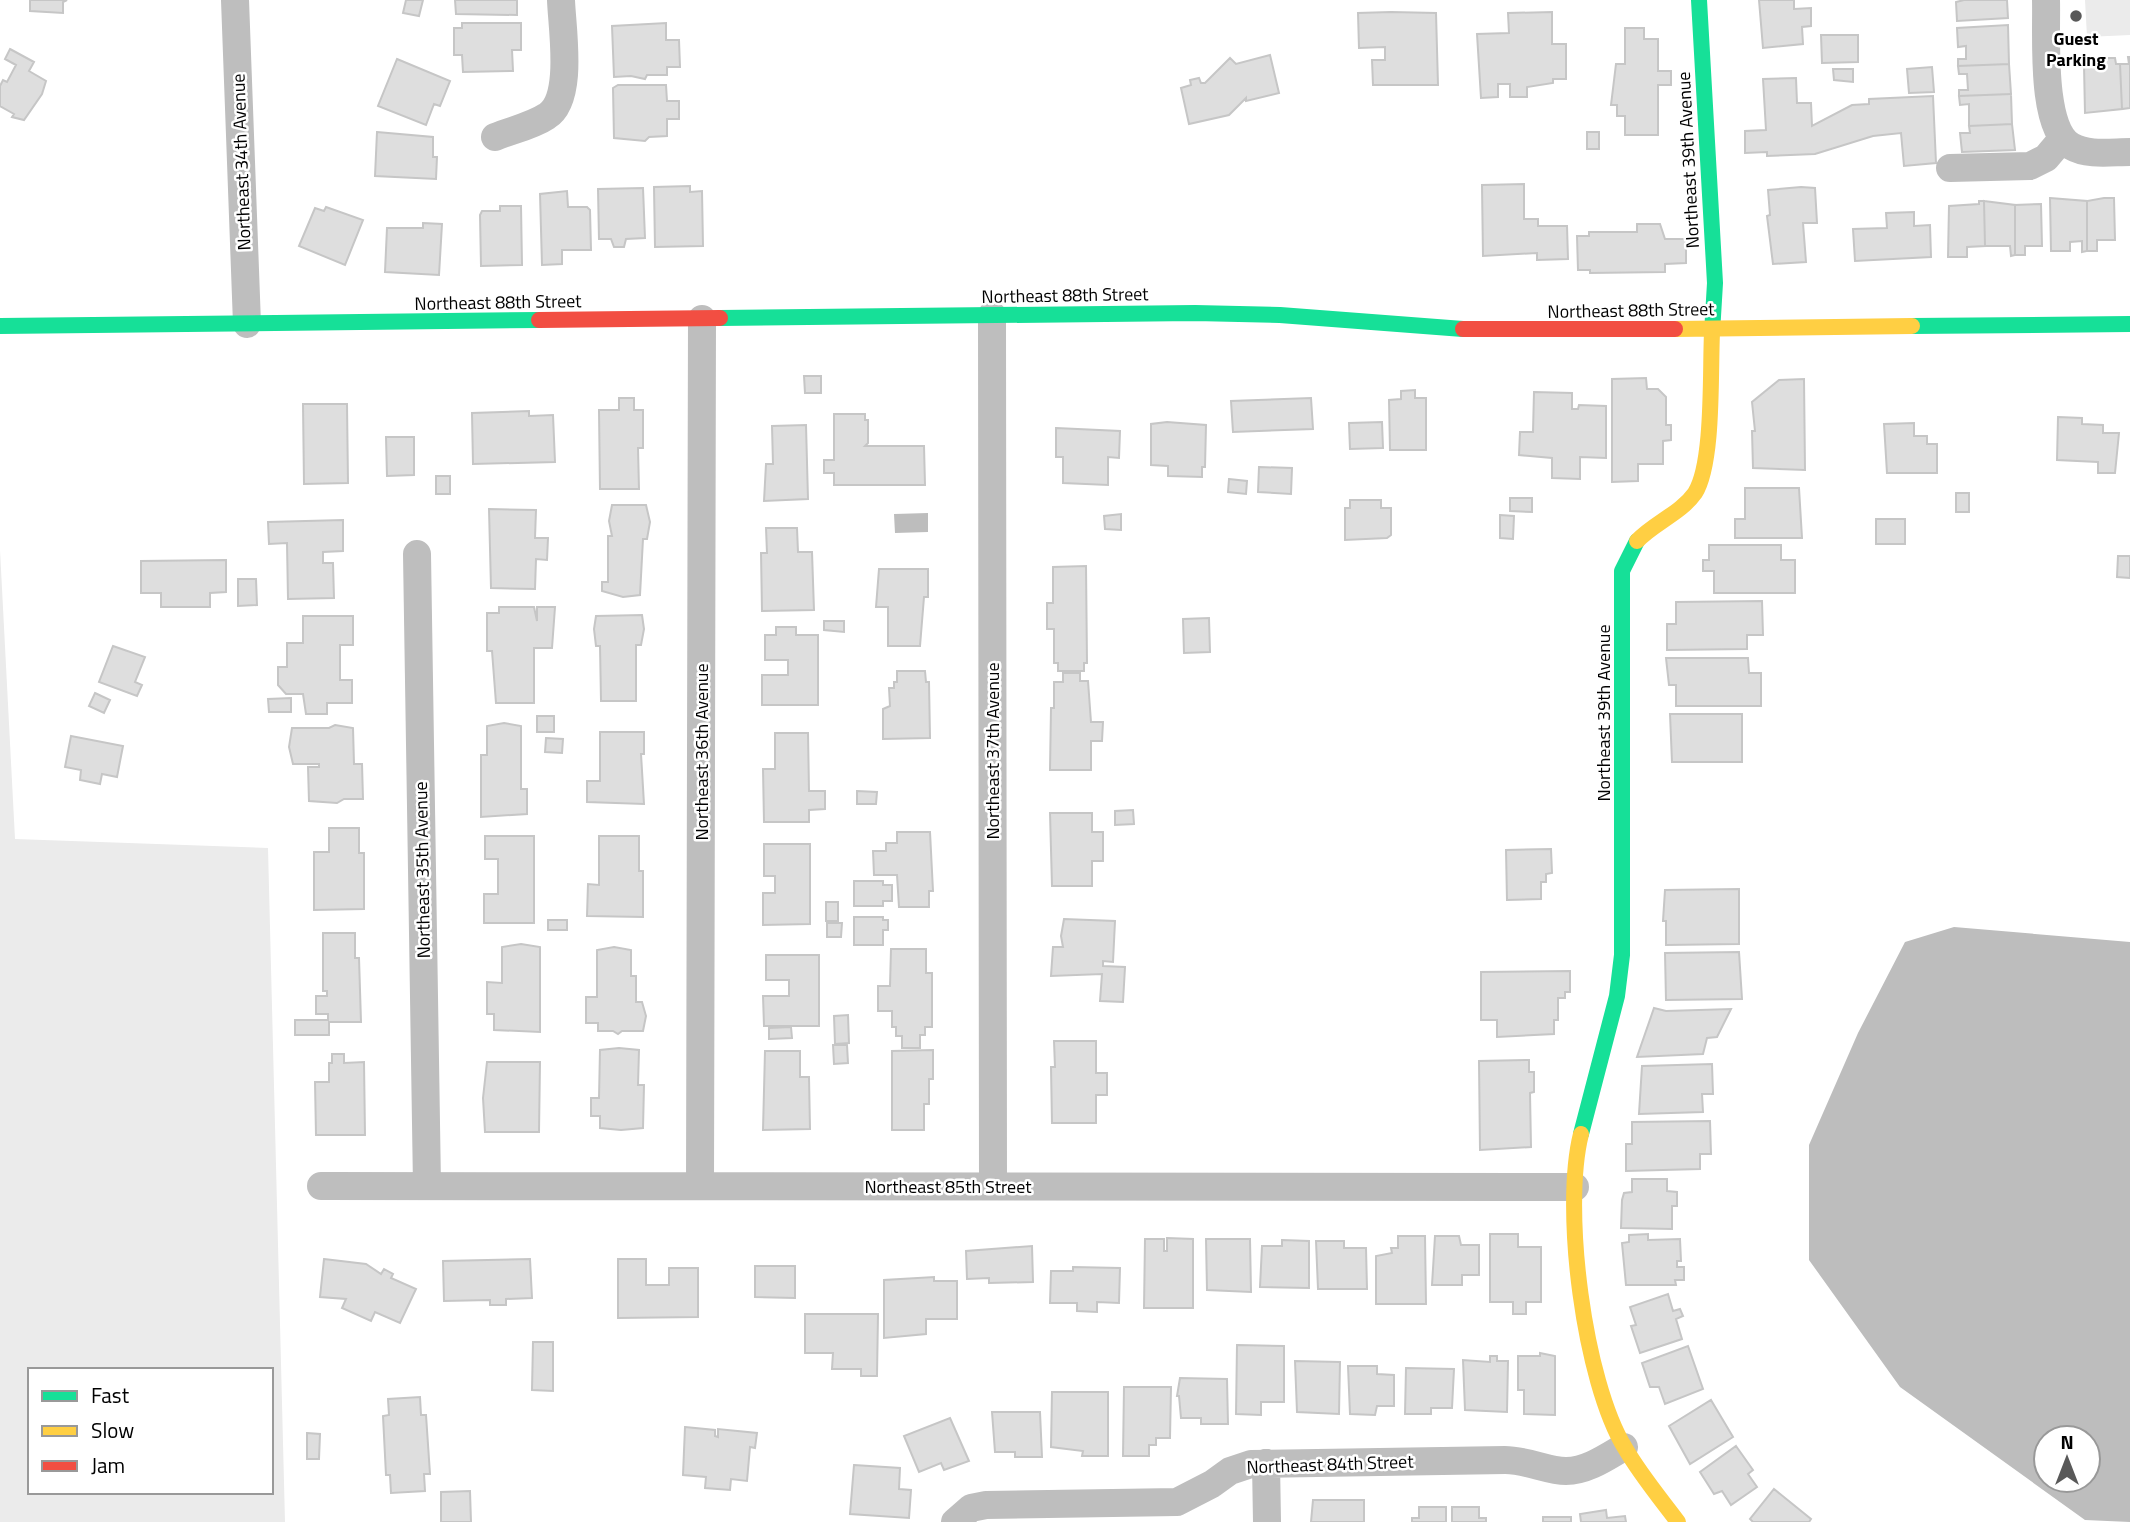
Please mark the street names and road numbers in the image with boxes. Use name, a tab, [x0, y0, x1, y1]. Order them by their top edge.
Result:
street label: Northeast 39th Avenue	[1670, 71, 1706, 249]
street label: Northeast 34th Avenue	[224, 73, 258, 251]
street label: Northeast 88th Street	[981, 280, 1149, 310]
street label: Northeast 88th Street	[414, 287, 582, 317]
street label: Northeast 88th Street	[1547, 295, 1715, 325]
street label: Northeast 39th Avenue	[1590, 625, 1617, 801]
street label: Northeast 37th Avenue	[979, 663, 1006, 839]
street label: Northeast 36th Avenue	[688, 664, 715, 840]
street label: Northeast 35th Avenue	[407, 781, 437, 959]
street label: Northeast 85th Street	[864, 1173, 1032, 1200]
street label: Northeast 84th Street	[1246, 1448, 1415, 1480]

